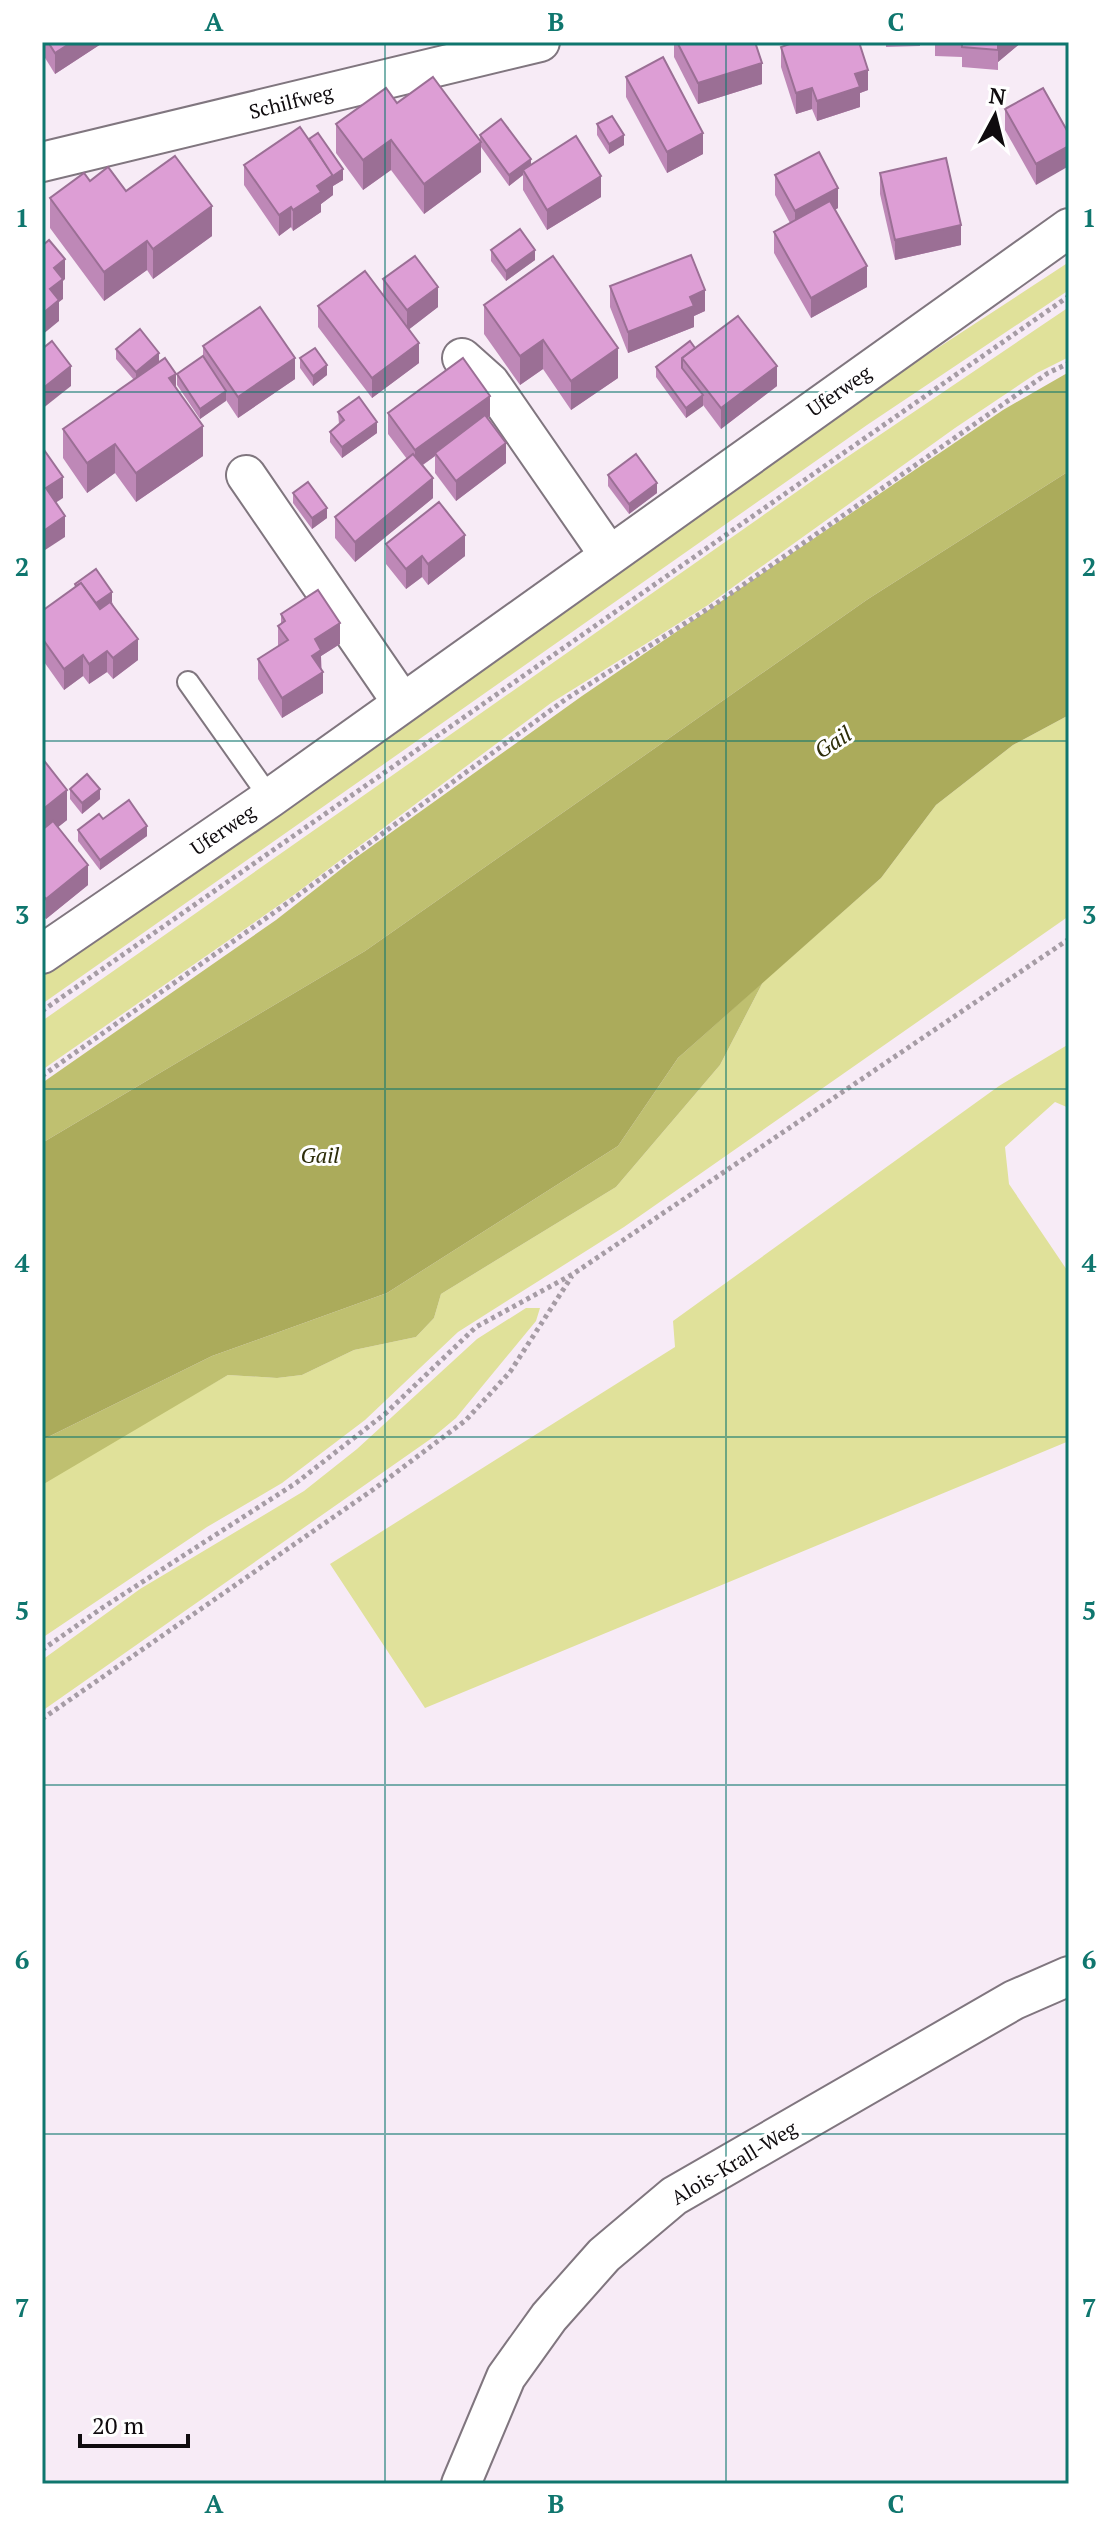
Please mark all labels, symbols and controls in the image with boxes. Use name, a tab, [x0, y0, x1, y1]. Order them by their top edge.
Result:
text: A	[205, 4, 224, 38]
text: B	[548, 4, 564, 38]
text: C	[888, 4, 904, 38]
north arrow	[955, 76, 1035, 156]
street label: Schilfweg	[246, 78, 336, 125]
text: N	[987, 80, 1008, 111]
text: 1	[15, 200, 29, 234]
text: 1	[1082, 200, 1096, 234]
street label: Uferweg	[801, 358, 877, 423]
text: 2	[15, 549, 29, 583]
text: 2	[1082, 549, 1096, 583]
water label: Gail	[809, 719, 857, 764]
street label: Uferweg	[185, 798, 261, 861]
text: 3	[15, 897, 29, 931]
text: 3	[1082, 897, 1096, 931]
water label: Gail	[301, 1140, 339, 1169]
text: 4	[15, 1245, 30, 1279]
text: 4	[1082, 1245, 1097, 1279]
text: 5	[15, 1593, 29, 1627]
text: 5	[1082, 1593, 1096, 1627]
text: 6	[15, 1942, 29, 1976]
text: 6	[1082, 1942, 1096, 1976]
street label: Alois-Krall-Weg	[666, 2114, 802, 2211]
text: 7	[15, 2290, 29, 2324]
text: 7	[1082, 2290, 1096, 2324]
scale bar	[80, 2398, 188, 2448]
text: 20 m	[92, 2409, 144, 2441]
text: A	[205, 2486, 224, 2520]
text: B	[548, 2486, 564, 2520]
text: C	[888, 2486, 904, 2520]

